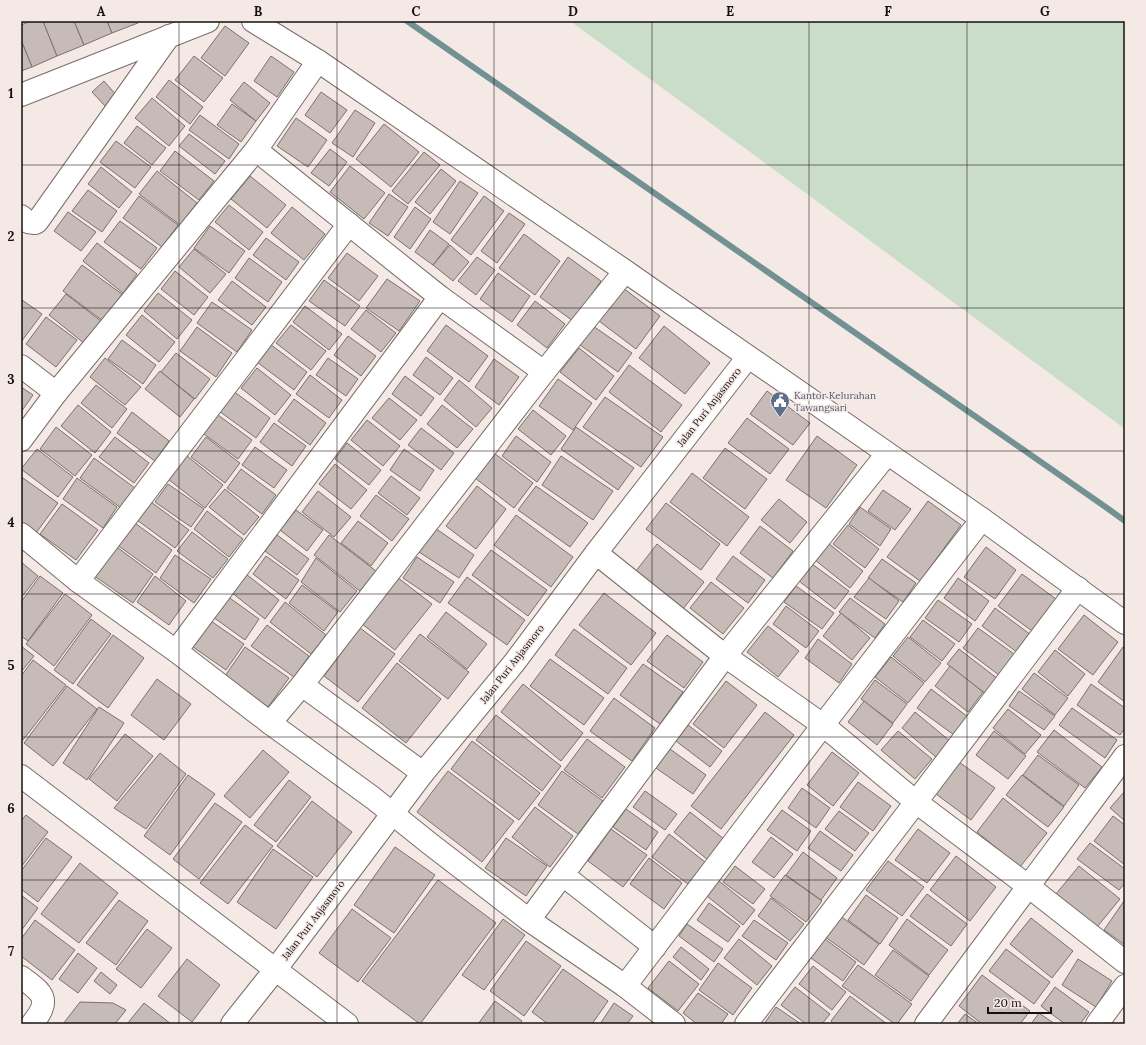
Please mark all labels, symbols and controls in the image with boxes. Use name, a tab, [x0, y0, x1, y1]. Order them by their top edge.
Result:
text: A	[97, 3, 106, 20]
text: B	[254, 3, 263, 20]
text: C	[412, 3, 421, 20]
text: D	[568, 3, 578, 20]
text: E	[726, 3, 734, 20]
text: F	[884, 3, 892, 20]
text: G	[1040, 3, 1050, 20]
text: 1	[8, 85, 14, 102]
text: 2	[8, 228, 15, 245]
street label: Jalan Puri Anjasmoro	[673, 365, 744, 450]
text: 3	[7, 371, 15, 388]
place label: Kantor Kelurahan Tawangsari	[794, 389, 876, 414]
public building icon: Kantor Kelurahan Tawangsari	[769, 390, 791, 418]
text: 4	[7, 514, 15, 531]
street label: Jalan Puri Anjasmoro	[476, 622, 547, 707]
text: 5	[7, 657, 15, 674]
text: 6	[7, 800, 15, 817]
street label: Jalan Puri Anjasmoro	[278, 877, 347, 963]
text: 7	[8, 943, 14, 960]
scale bar	[988, 989, 1051, 1015]
text: 20 m	[994, 995, 1022, 1010]

